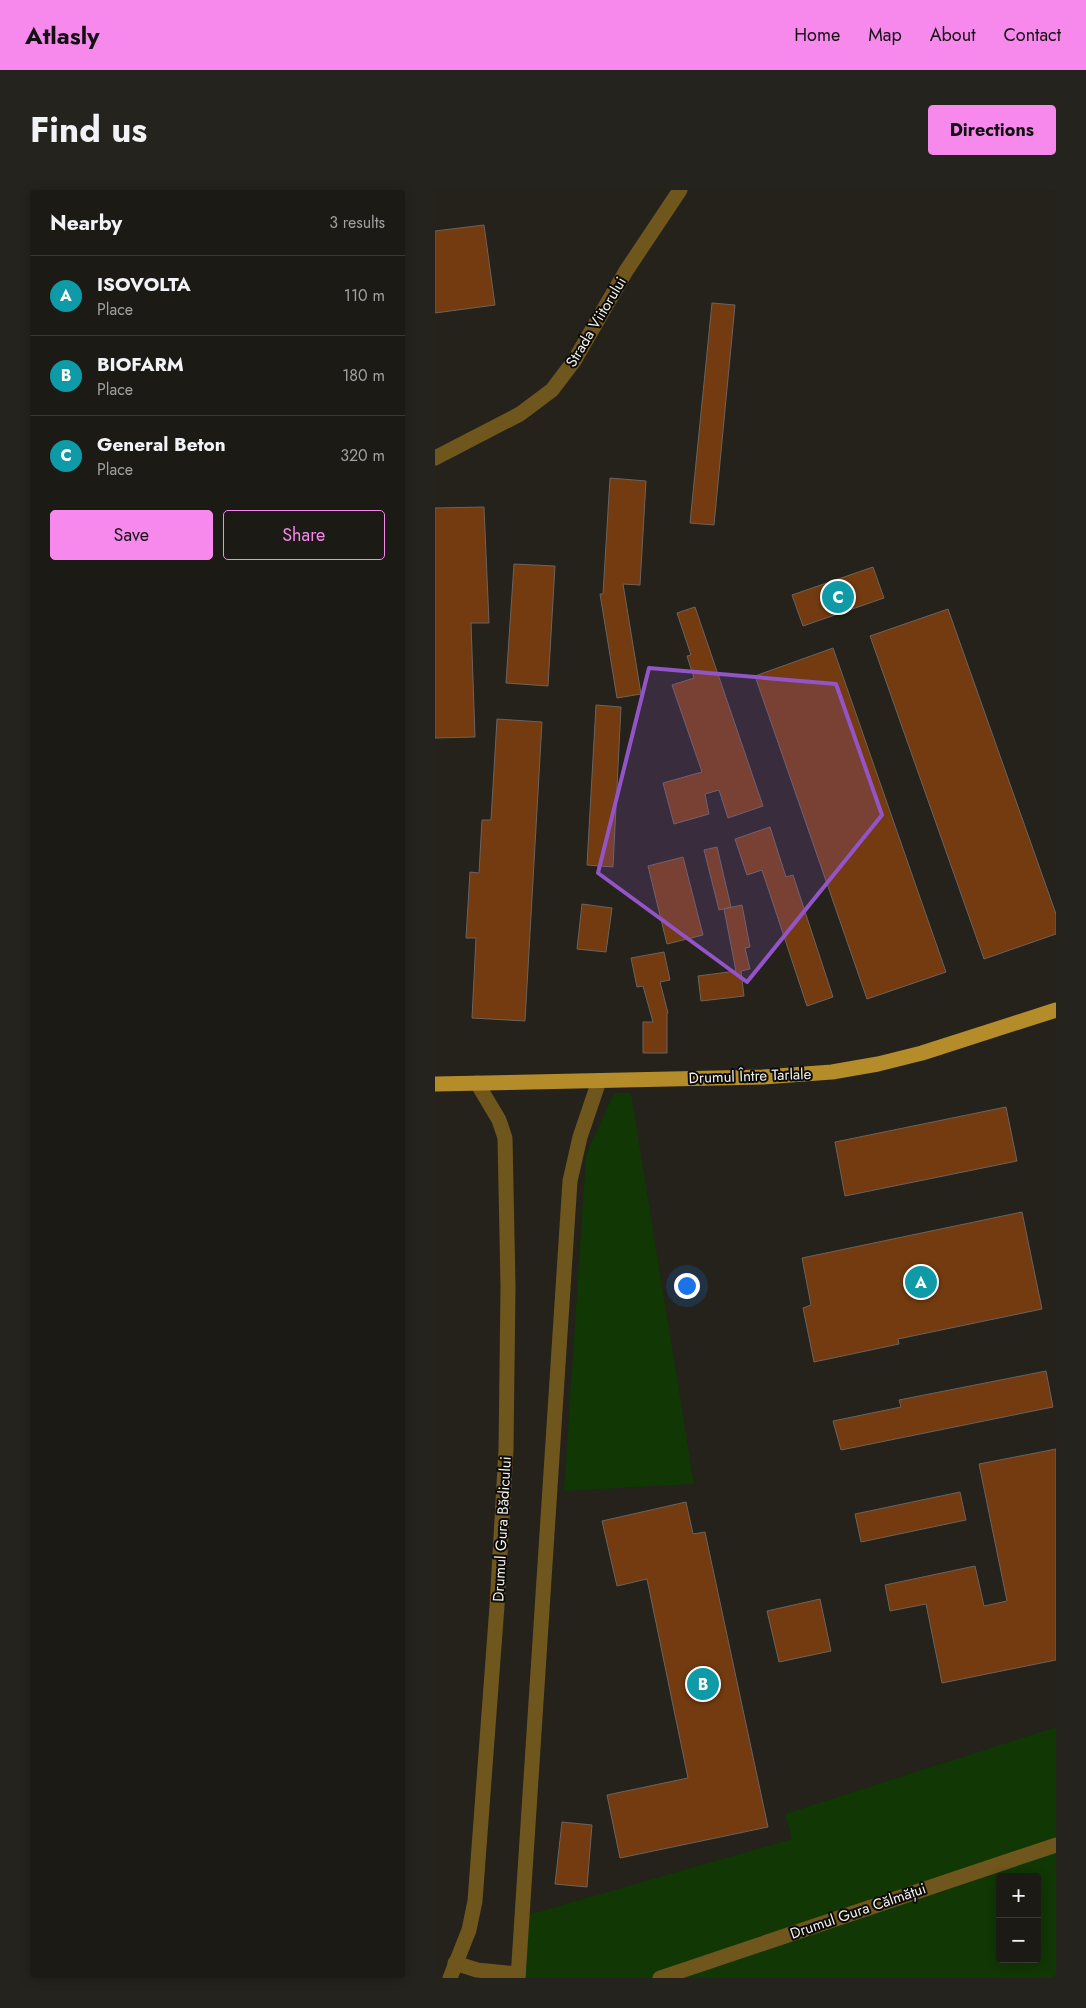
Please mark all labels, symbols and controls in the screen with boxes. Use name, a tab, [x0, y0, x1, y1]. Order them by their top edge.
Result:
text: Atlasly	[25, 18, 100, 53]
text: Home	[794, 22, 840, 48]
text: Map	[868, 22, 902, 48]
text: About	[930, 22, 975, 48]
text: Contact	[1003, 22, 1061, 48]
text: Find us	[30, 105, 147, 155]
button: Directions	[928, 105, 1056, 155]
text: Nearby	[50, 208, 122, 238]
text: 3 results	[329, 211, 385, 234]
text: ISOVOLTA	[97, 271, 191, 298]
street label: Strada Viitorului	[560, 273, 632, 371]
text: A	[60, 284, 72, 307]
text: 110 m	[344, 284, 385, 307]
text: Place	[97, 298, 133, 321]
text: BIOFARM	[97, 351, 184, 378]
text: B	[61, 364, 71, 387]
text: 180 m	[342, 364, 385, 387]
text: Place	[97, 378, 133, 401]
text: General Beton	[97, 431, 226, 458]
text: C	[60, 444, 72, 467]
text: 320 m	[340, 444, 385, 467]
text: Place	[97, 458, 133, 481]
button: Save	[50, 510, 213, 560]
button: Share	[223, 510, 385, 560]
pin: C	[822, 578, 854, 616]
street label: Drumul Între Tarlale	[688, 1063, 812, 1089]
pin: A	[905, 1263, 937, 1301]
your location	[674, 1273, 700, 1299]
street label: Drumul Gura Bădicului	[487, 1456, 517, 1602]
pin: B	[687, 1665, 719, 1703]
map controls	[996, 1873, 1041, 1963]
button: +	[996, 1873, 1041, 1918]
street label: Drumul Gura Călmățui	[787, 1877, 929, 1945]
button: −	[996, 1918, 1041, 1963]

